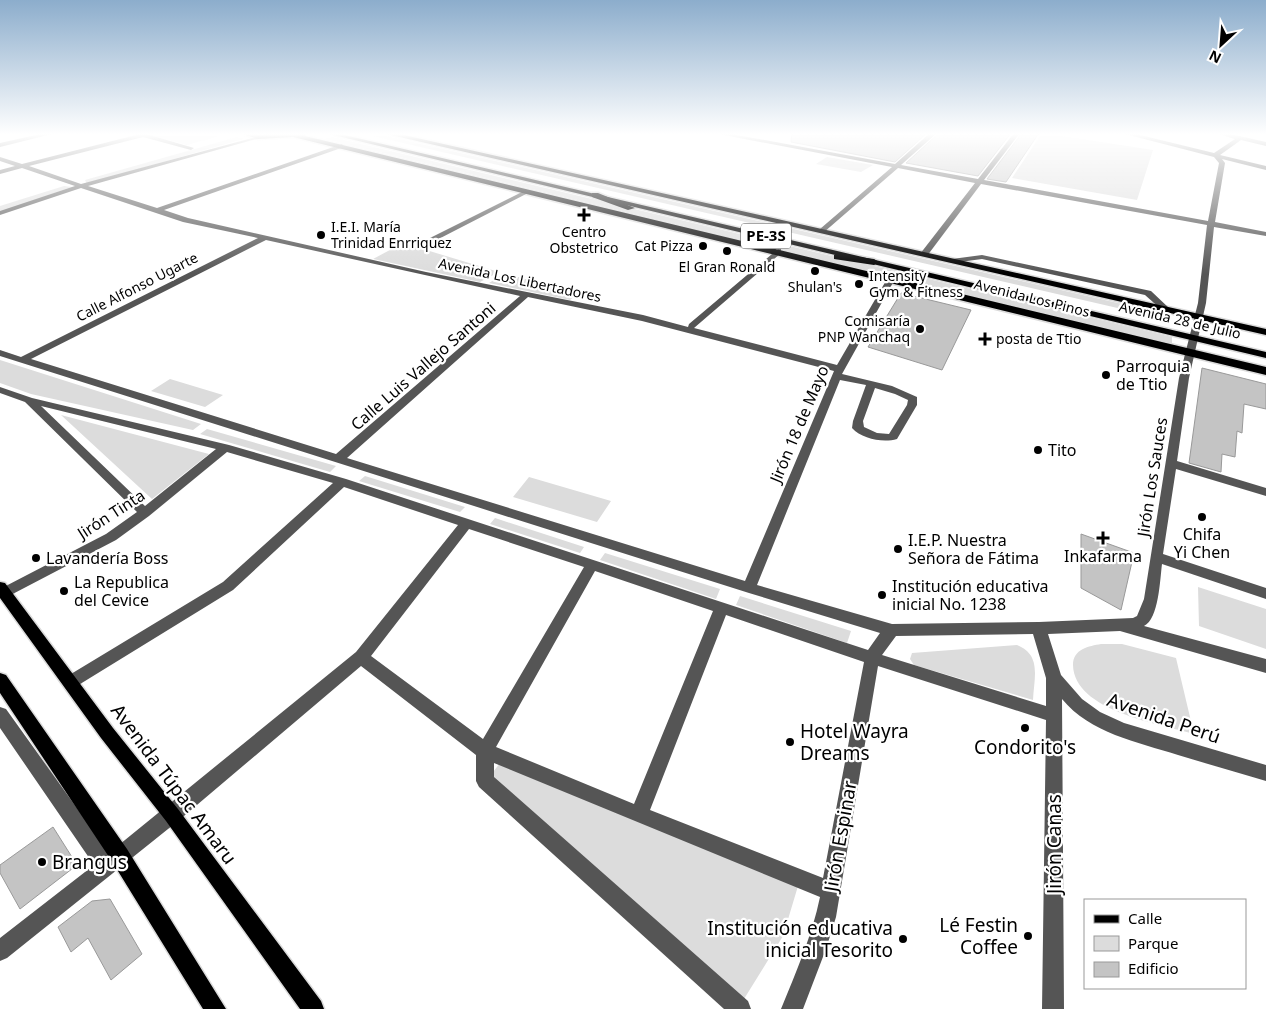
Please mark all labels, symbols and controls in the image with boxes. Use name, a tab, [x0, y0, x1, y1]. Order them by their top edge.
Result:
north arrow	[1196, 20, 1246, 70]
text: N	[1206, 46, 1224, 68]
marker: Centro Obstetrico	[577, 208, 591, 222]
place label: I.E.I. María Trinidad Enrriquez	[331, 217, 452, 252]
place label: Centro Obstetrico	[550, 222, 618, 257]
road number: PE-3S	[741, 224, 791, 248]
marker: I.E.I. María Trinidad Enrriquez	[315, 229, 327, 241]
place label: Cat Pizza	[635, 236, 693, 255]
marker: Cat Pizza	[697, 240, 709, 252]
marker: El Gran Ronald	[721, 245, 733, 257]
street label: Calle Alfonso Ugarte	[73, 248, 201, 325]
street label: Avenida Los Libertadores	[437, 253, 603, 306]
place label: El Gran Ronald	[679, 257, 775, 276]
marker: Shulan's	[809, 265, 821, 277]
place label: Intensity Gym & Fitness	[869, 266, 963, 301]
street label: Avenida Los Pinos	[972, 274, 1092, 321]
place label: Shulan's	[788, 277, 842, 296]
marker: Intensity Gym & Fitness	[853, 278, 865, 290]
street label: Avenida 28 de Julio	[1117, 296, 1243, 343]
street label: Calle Luis Vallejo Santoni	[346, 297, 500, 435]
place label: Comisaría PNP Wanchaq	[818, 311, 910, 346]
marker: Comisaría PNP Wanchaq	[914, 323, 926, 335]
place label: posta de Ttio	[996, 329, 1081, 348]
marker: posta de Ttio	[978, 332, 992, 346]
place label: Parroquia de Ttio	[1116, 355, 1190, 395]
street label: Jirón 18 de Mayo	[764, 362, 834, 488]
marker: Parroquia de Ttio	[1100, 369, 1112, 381]
street label: Jirón Los Sauces	[1131, 416, 1172, 540]
place label: Tito	[1048, 439, 1076, 461]
marker: Tito	[1032, 444, 1044, 456]
street label: Jirón Tinta	[71, 484, 149, 545]
marker: Chifa Yi Chen	[1196, 511, 1208, 523]
place label: Chifa Yi Chen	[1174, 523, 1230, 563]
place label: I.E.P. Nuestra Señora de Fátima	[908, 529, 1039, 569]
marker: Inkafarma	[1097, 532, 1109, 544]
marker: I.E.P. Nuestra Señora de Fátima	[892, 543, 904, 555]
place label: Inkafarma	[1064, 545, 1142, 567]
place label: Lavandería Boss	[46, 547, 169, 569]
marker: Lavandería Boss	[30, 552, 42, 564]
place label: La Republica del Cevice	[74, 571, 169, 611]
place label: Institución educativa inicial No. 1238	[892, 575, 1049, 615]
marker: La Republica del Cevice	[58, 585, 70, 597]
marker: Institución educativa inicial No. 1238	[876, 589, 888, 601]
street label: Avenida Perú	[1104, 686, 1224, 750]
street label: Avenida Túpac Amaru	[105, 699, 243, 869]
place label: Hotel Wayra Dreams	[800, 718, 909, 766]
marker: Condorito's	[1019, 722, 1031, 734]
place label: Condorito's	[974, 734, 1076, 760]
marker: Hotel Wayra Dreams	[784, 736, 796, 748]
street label: Jirón Espinar	[817, 778, 863, 895]
street label: Jirón Canas	[1041, 794, 1067, 896]
place label: Brangus	[52, 849, 127, 875]
marker: Brangus	[36, 856, 48, 868]
legend	[1084, 899, 1246, 989]
text: Calle	[1128, 908, 1162, 928]
place label: Lé Festin Coffee	[939, 912, 1018, 960]
place label: Institución educativa inicial Tesorito	[707, 915, 893, 963]
marker: Lé Festin Coffee	[1022, 930, 1034, 942]
marker: Institución educativa inicial Tesorito	[897, 933, 909, 945]
text: Parque	[1128, 933, 1178, 953]
text: Edificio	[1128, 958, 1179, 978]

